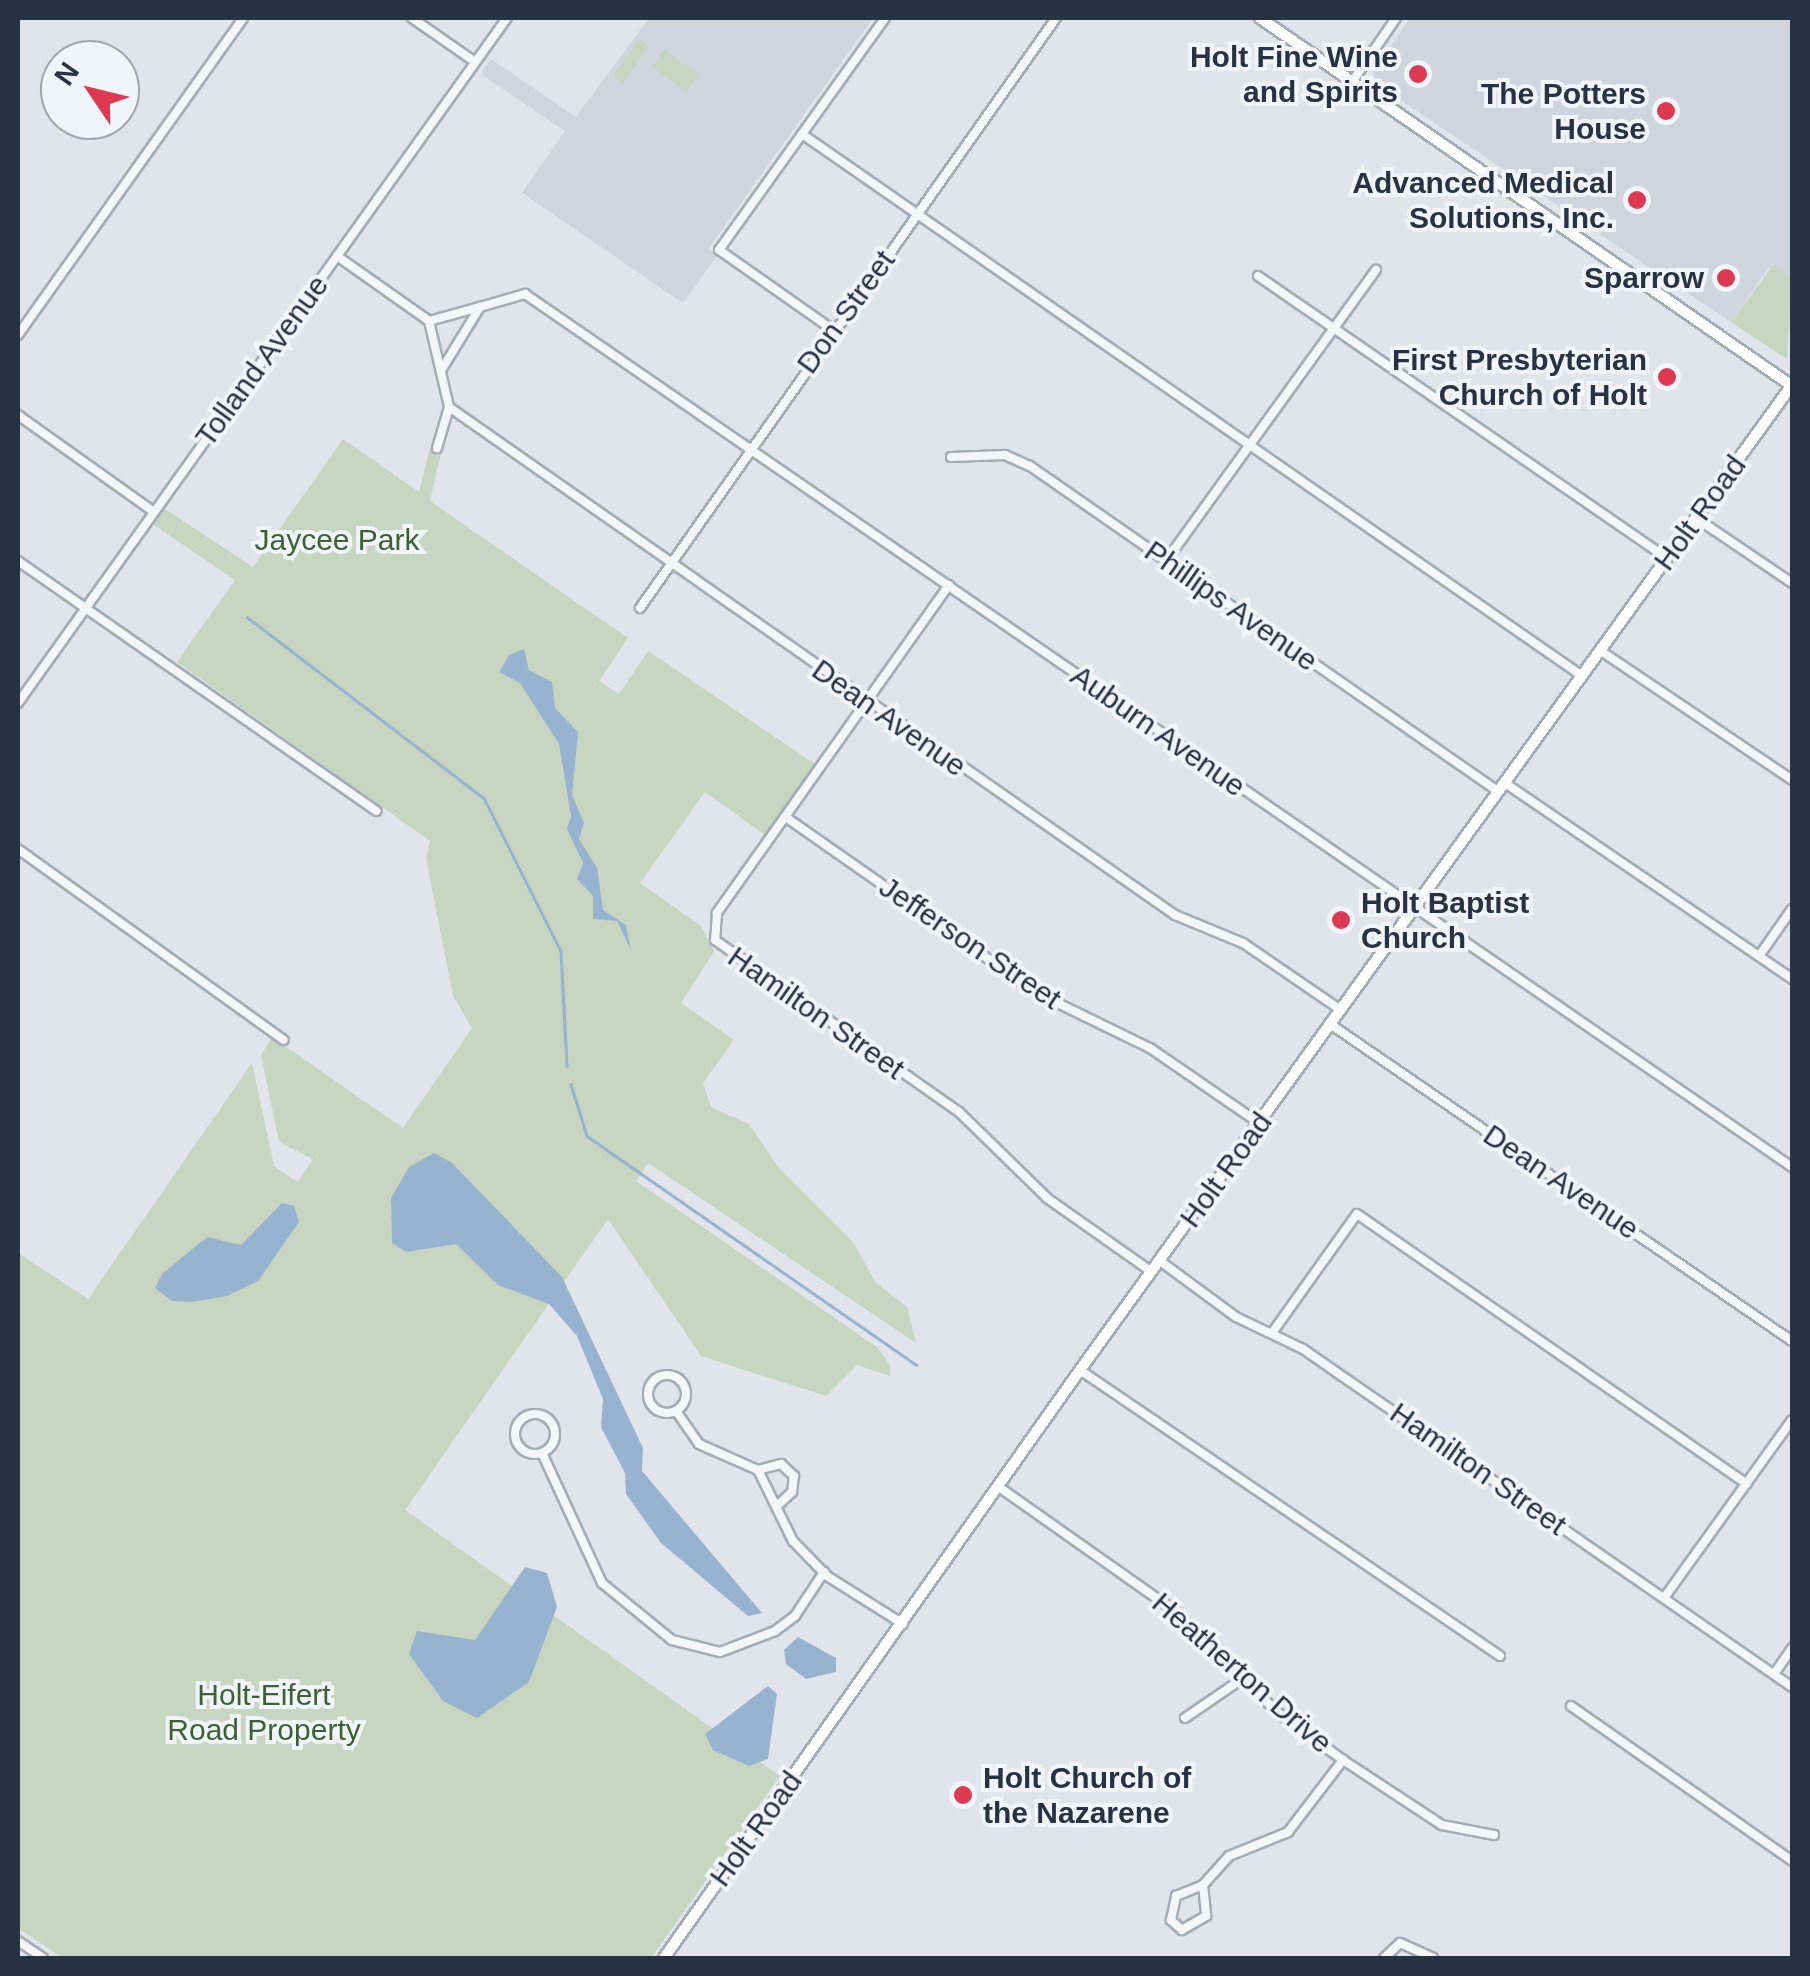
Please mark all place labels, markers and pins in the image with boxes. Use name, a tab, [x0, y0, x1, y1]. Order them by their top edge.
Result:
place label: Holt Fine Wine and Spirits	[1190, 39, 1398, 110]
marker: Holt Fine Wine and Spirits	[1407, 63, 1429, 85]
place label: The Potters House	[1481, 76, 1646, 146]
marker: The Potters House	[1655, 100, 1677, 122]
place label: Advanced Medical Solutions, Inc.	[1352, 165, 1614, 236]
marker: Advanced Medical Solutions, Inc.	[1624, 187, 1650, 213]
place label: Sparrow	[1584, 260, 1704, 296]
marker: Sparrow	[1713, 265, 1739, 291]
place label: First Presbyterian Church of Holt	[1392, 342, 1647, 412]
marker: First Presbyterian Church of Holt	[1656, 366, 1678, 388]
place label: Holt Baptist Church	[1361, 885, 1529, 956]
marker: Holt Baptist Church	[1330, 909, 1352, 931]
place label: Holt Church of the Nazarene	[983, 1760, 1191, 1830]
marker: Holt Church of the Nazarene	[952, 1784, 974, 1806]

